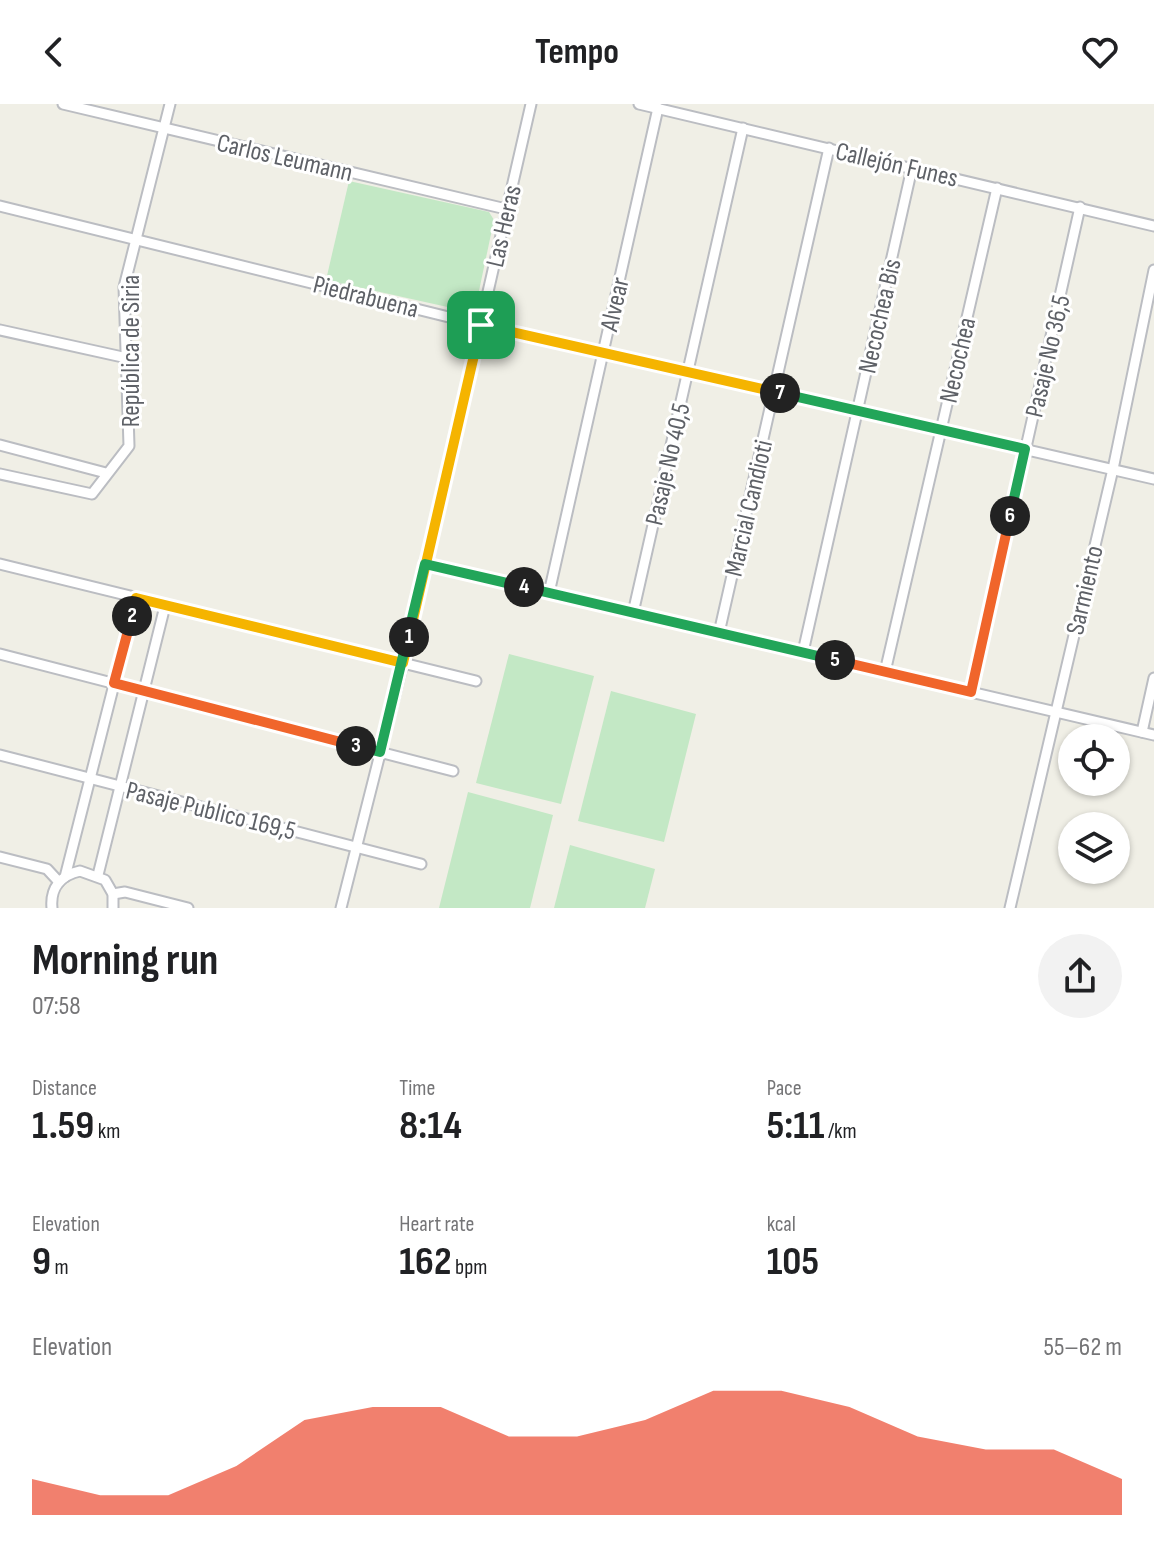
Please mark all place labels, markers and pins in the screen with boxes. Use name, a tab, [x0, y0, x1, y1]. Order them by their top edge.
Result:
pin	[447, 291, 515, 359]
pin: 7	[760, 373, 800, 413]
pin: 6	[990, 496, 1030, 536]
pin: 4	[504, 567, 544, 607]
pin: 2	[112, 596, 152, 636]
pin: 1	[389, 617, 429, 657]
pin: 5	[815, 640, 855, 680]
pin: 3	[336, 726, 376, 766]

